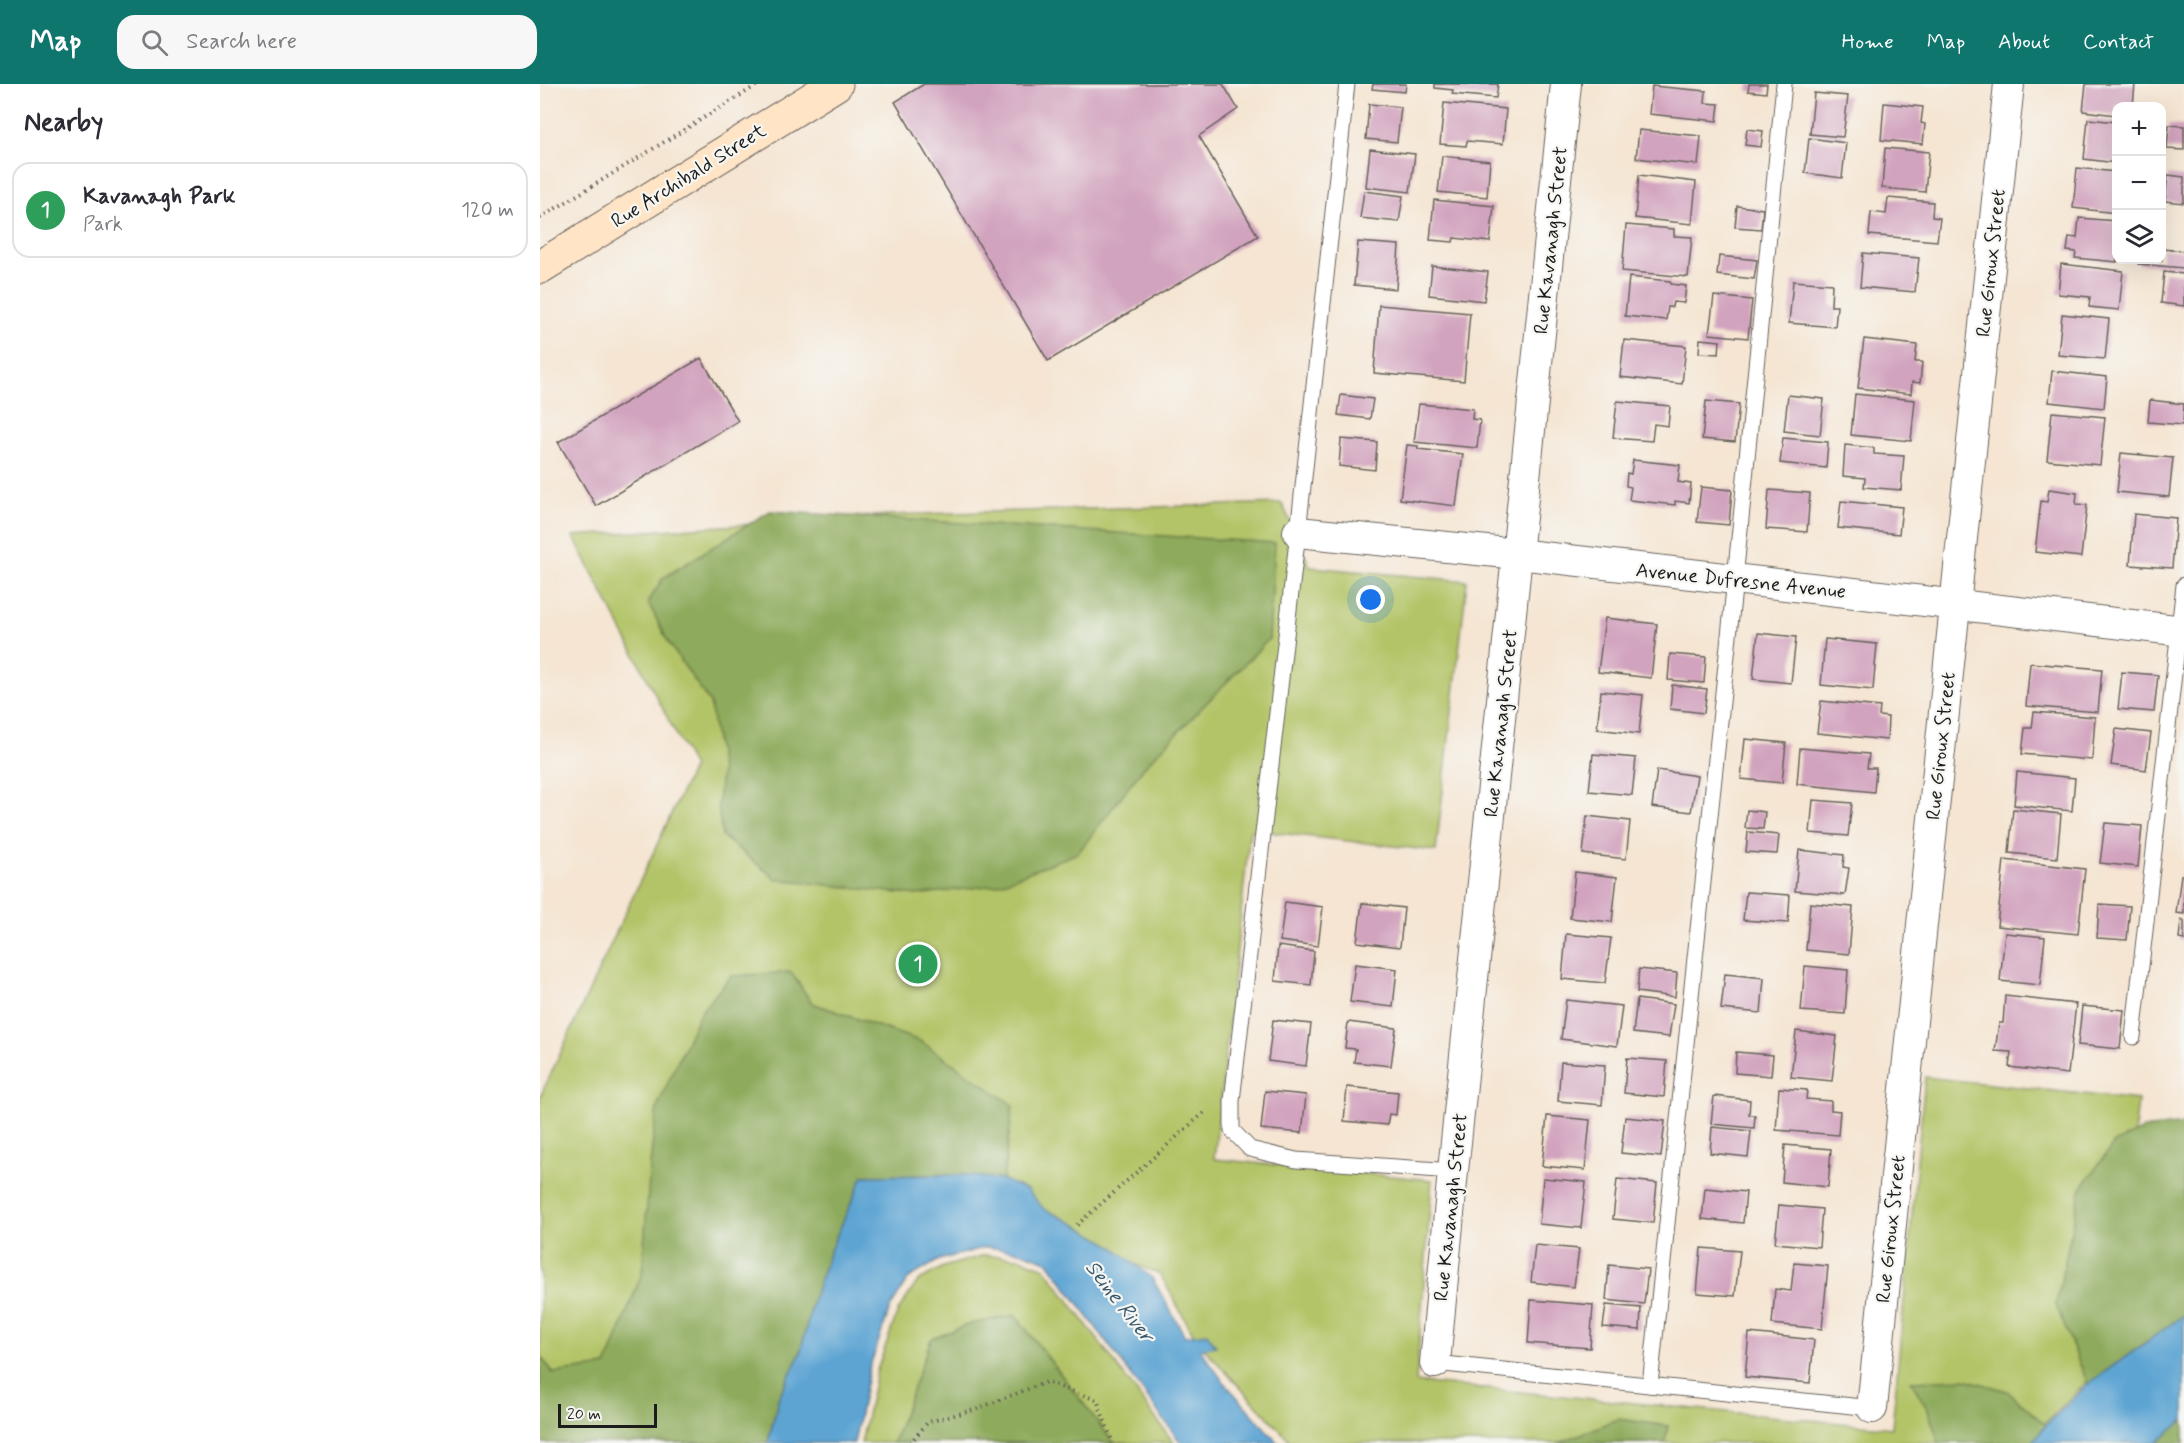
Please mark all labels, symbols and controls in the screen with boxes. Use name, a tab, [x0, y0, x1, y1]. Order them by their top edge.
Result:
search box	[117, 15, 537, 69]
text: Map	[30, 24, 81, 61]
icon: search	[138, 26, 171, 59]
text: Search here	[186, 28, 297, 56]
text: Home	[1842, 28, 1894, 56]
text: Map	[1927, 28, 1965, 56]
text: About	[1998, 28, 2050, 56]
text: Contact	[2083, 28, 2154, 56]
map controls	[2112, 102, 2166, 264]
button: +	[2112, 102, 2166, 156]
text: Nearby	[24, 106, 103, 140]
street label: Rue Archibald Street	[606, 117, 772, 235]
street label: Rue Kavanagh Street	[1528, 145, 1575, 336]
button: −	[2112, 156, 2166, 210]
text: Kavanagh Park	[83, 183, 236, 211]
street label: Rue Giroux Street	[1970, 188, 2013, 338]
text: 1	[41, 197, 50, 224]
text: 120 m	[461, 197, 514, 224]
button: layers	[2112, 210, 2166, 264]
text: Park	[83, 211, 123, 238]
street label: Avenue Dufresne Avenue	[1634, 557, 1847, 606]
your location	[1356, 585, 1385, 614]
street label: Rue Kavanagh Street	[1478, 628, 1525, 819]
street label: Rue Giroux Street	[1920, 671, 1963, 821]
pin: 1	[898, 942, 938, 986]
street label: Rue Kavanagh Street	[1428, 1112, 1475, 1303]
street label: Rue Giroux Street	[1870, 1154, 1913, 1304]
water label: Seine River	[1078, 1255, 1161, 1350]
scale bar	[558, 1401, 657, 1428]
text: 20 m	[567, 1404, 601, 1425]

